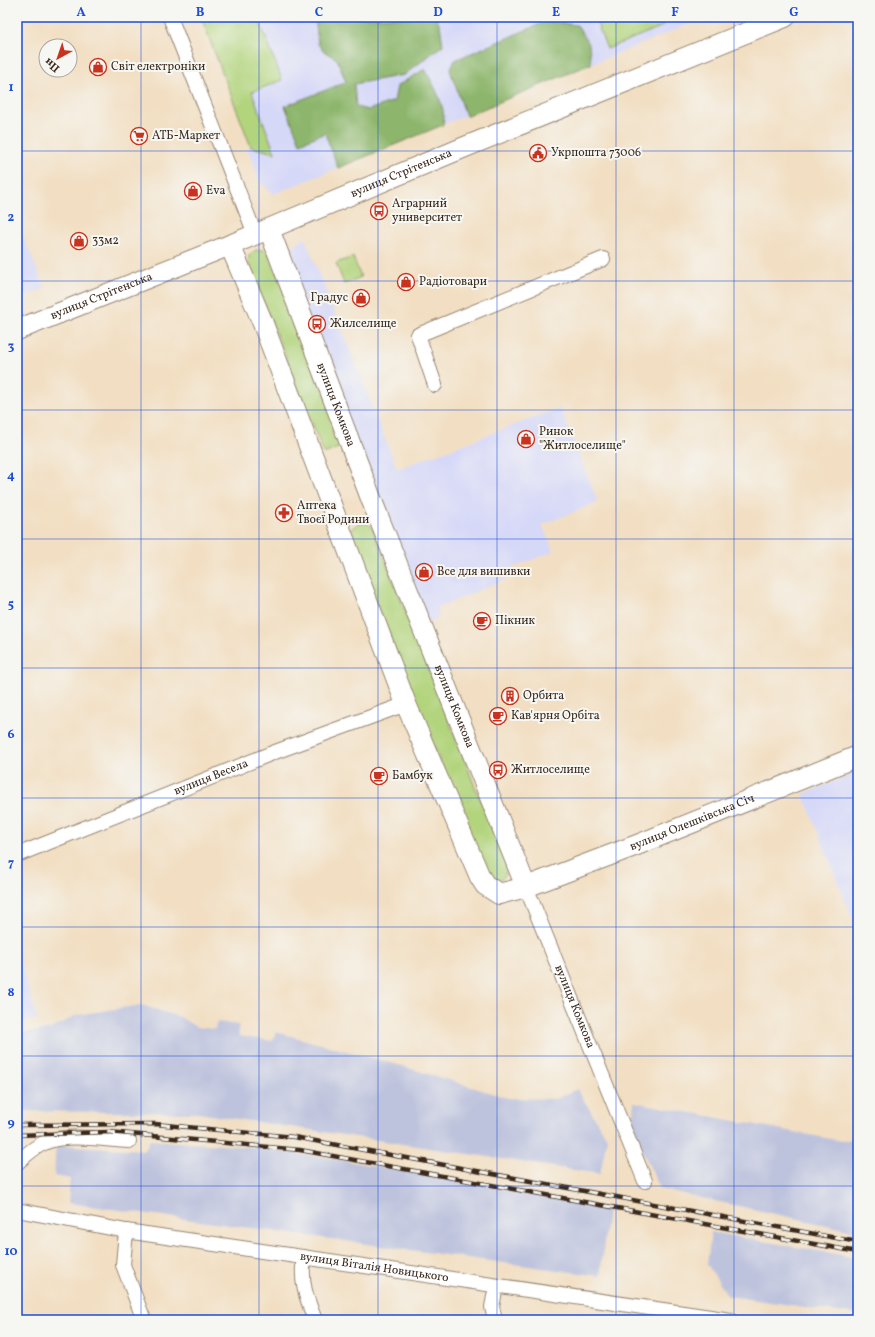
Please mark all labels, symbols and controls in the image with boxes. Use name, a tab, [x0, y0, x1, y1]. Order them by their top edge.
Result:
text: A	[76, 4, 86, 22]
text: B	[196, 4, 205, 22]
text: C	[315, 4, 323, 22]
text: D	[433, 4, 443, 22]
text: E	[552, 4, 560, 22]
text: F	[671, 4, 679, 22]
text: G	[789, 4, 799, 22]
north arrow	[38, 38, 78, 78]
text: Пн	[42, 54, 63, 75]
shop icon: Світ електроніки	[88, 57, 108, 77]
place label: Світ електроніки	[111, 59, 205, 75]
text: 1	[8, 79, 14, 97]
supermarket icon: АТБ-Маркет	[129, 126, 149, 146]
place label: АТБ-Маркет	[152, 128, 220, 144]
public building icon: Укрпошта 73006	[528, 143, 548, 163]
street label: вулиця Стрітенська	[348, 145, 454, 202]
place label: Укрпошта 73006	[551, 145, 641, 161]
shop icon: Eva	[183, 181, 203, 201]
place label: Eva	[206, 183, 226, 199]
place label: Аграрний университет	[392, 196, 462, 226]
bus stop icon: Аграрний университет	[369, 201, 389, 221]
text: 2	[8, 209, 15, 227]
shop icon: 33м2	[69, 231, 89, 251]
place label: 33м2	[92, 233, 119, 249]
street label: вулиця Стрітенська	[48, 269, 155, 324]
shop icon: Радіотовари	[396, 272, 416, 292]
place label: Радіотовари	[419, 274, 487, 290]
shop icon: Градус	[351, 288, 371, 308]
place label: Градус	[310, 290, 348, 306]
bus stop icon: Жилселище	[307, 314, 327, 334]
place label: Жилселище	[330, 316, 397, 332]
text: 3	[8, 338, 15, 356]
street label: вулиця Комкова	[312, 361, 359, 449]
place label: Ринок "Житлоселище"	[539, 424, 626, 454]
shop icon: Ринок "Житлоселище"	[516, 429, 536, 449]
text: 4	[7, 467, 15, 485]
place label: Аптека Твоєї Родини	[297, 498, 369, 528]
pharmacy icon: Аптека Твоєї Родини	[274, 503, 294, 523]
shop icon: Все для вишивки	[414, 562, 434, 582]
place label: Все для вишивки	[437, 564, 530, 580]
text: 5	[8, 596, 14, 614]
cafe icon: Пікник	[472, 611, 492, 631]
place label: Пікник	[495, 613, 536, 629]
street label: вулиця Комкова	[430, 662, 478, 751]
building icon: Орбита	[500, 686, 520, 706]
place label: Орбита	[523, 688, 564, 704]
cafe icon: Кав'ярня Орбіта	[488, 706, 508, 726]
place label: Кав'ярня Орбіта	[511, 708, 600, 724]
text: 6	[7, 726, 15, 744]
street label: вулиця Весела	[172, 756, 251, 800]
bus stop icon: Житлоселище	[488, 760, 508, 780]
place label: Житлоселище	[511, 762, 590, 778]
cafe icon: Бамбук	[369, 766, 389, 786]
place label: Бамбук	[392, 768, 433, 784]
street label: вулиця Олешківська Січ	[628, 790, 757, 855]
text: 7	[8, 855, 14, 873]
street label: вулиця Комкова	[550, 963, 598, 1051]
text: 8	[7, 984, 15, 1002]
text: 9	[7, 1114, 15, 1132]
text: 10	[4, 1243, 18, 1261]
street label: вулиця Віталія Новицького	[299, 1249, 450, 1286]

